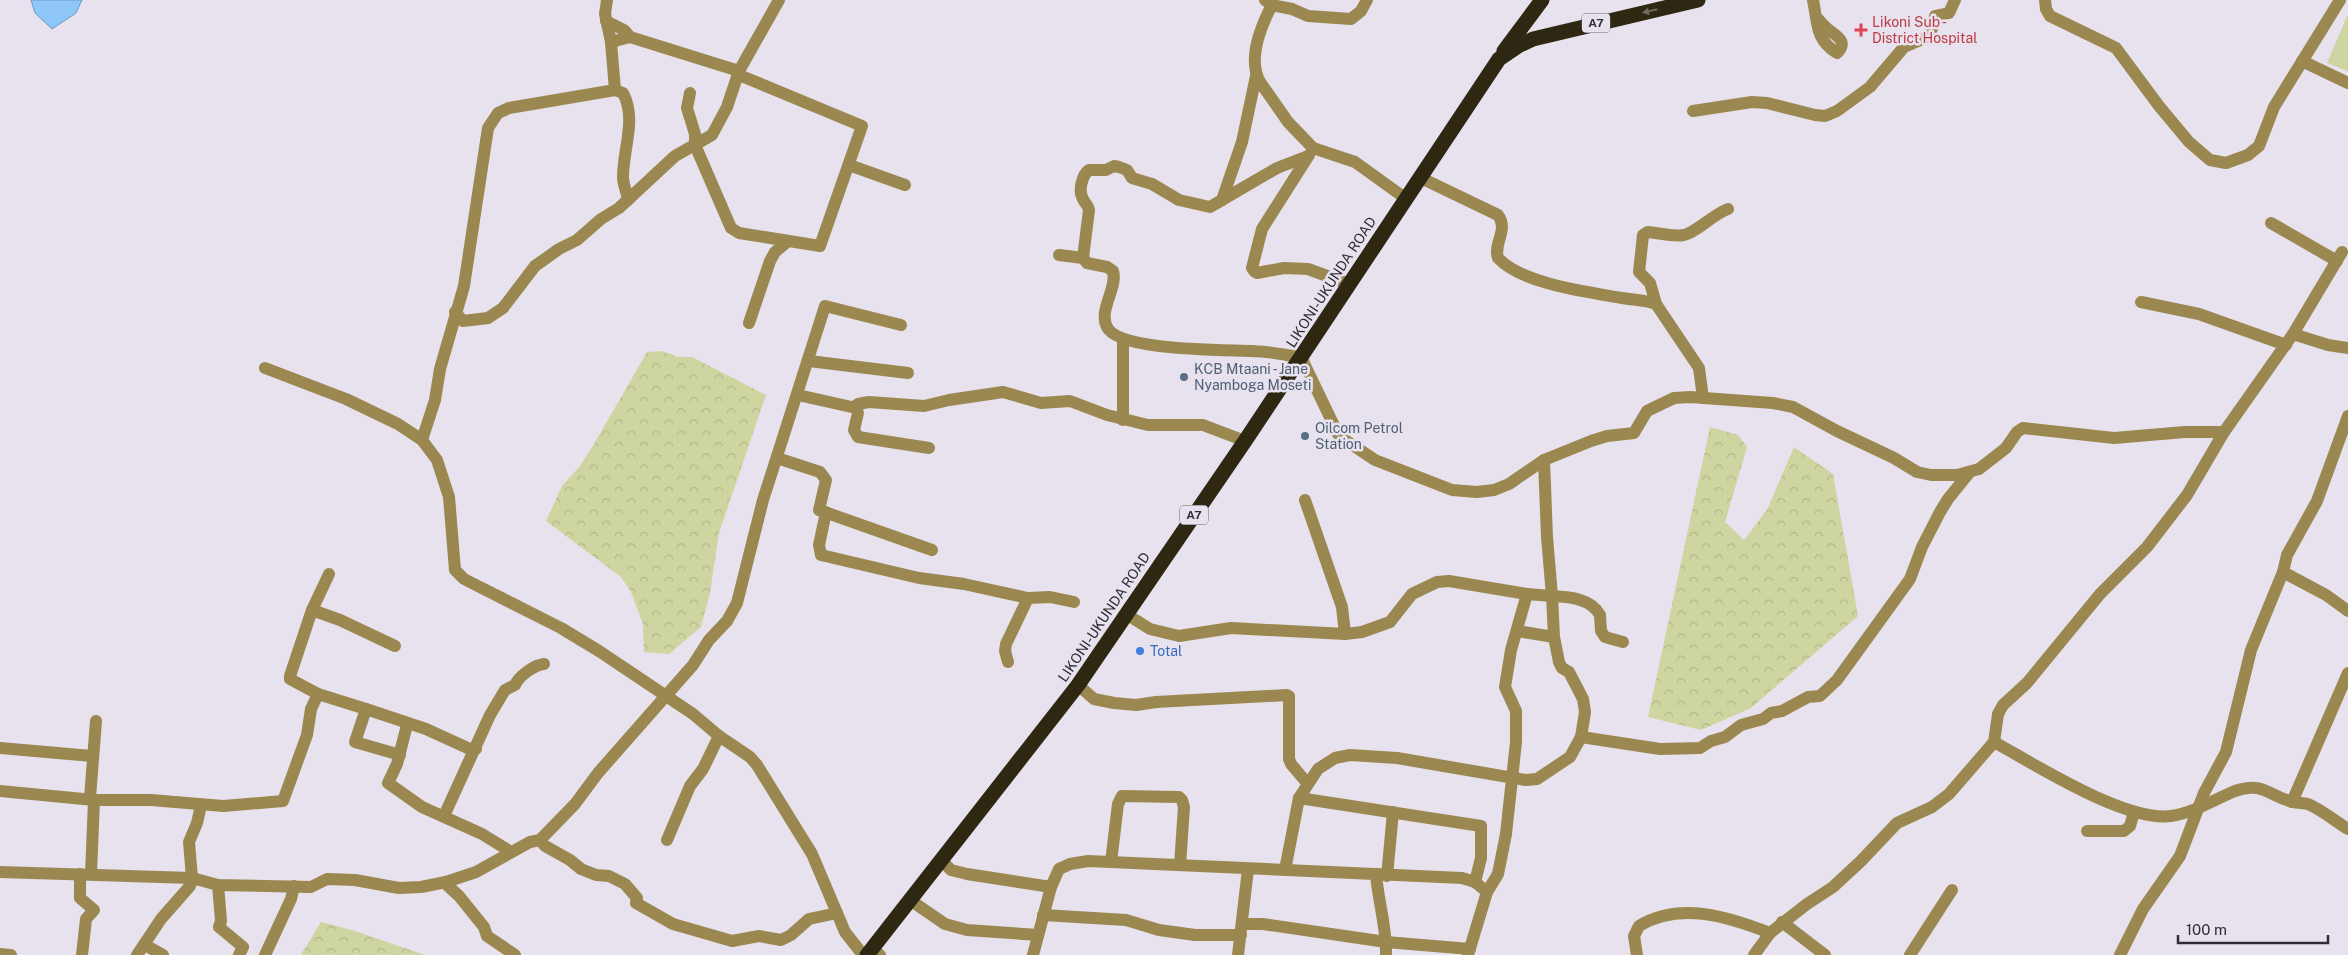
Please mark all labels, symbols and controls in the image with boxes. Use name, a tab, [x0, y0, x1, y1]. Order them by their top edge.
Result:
one-way arrow	[1643, 7, 1658, 15]
road number: A7	[1582, 13, 1610, 32]
place label: Likoni Sub - District Hospital	[1872, 14, 1977, 46]
marker: Likoni Sub - District Hospital	[1854, 23, 1868, 37]
street label: LIKONI-UKUNDA ROAD	[1283, 214, 1379, 350]
place label: KCB Mtaani - Jane Nyamboga Moseti	[1194, 361, 1311, 393]
marker: KCB Mtaani - Jane Nyamboga Moseti	[1178, 371, 1190, 383]
place label: Oilcom Petrol Station	[1315, 420, 1403, 452]
marker: Oilcom Petrol Station	[1299, 430, 1311, 442]
road number: A7	[1180, 506, 1208, 524]
street label: LIKONI-UKUNDA ROAD	[1055, 549, 1153, 685]
place label: Total	[1150, 643, 1182, 659]
marker: Total	[1134, 645, 1146, 657]
scale bar	[2178, 912, 2328, 944]
text: 100 m	[2186, 921, 2227, 938]

